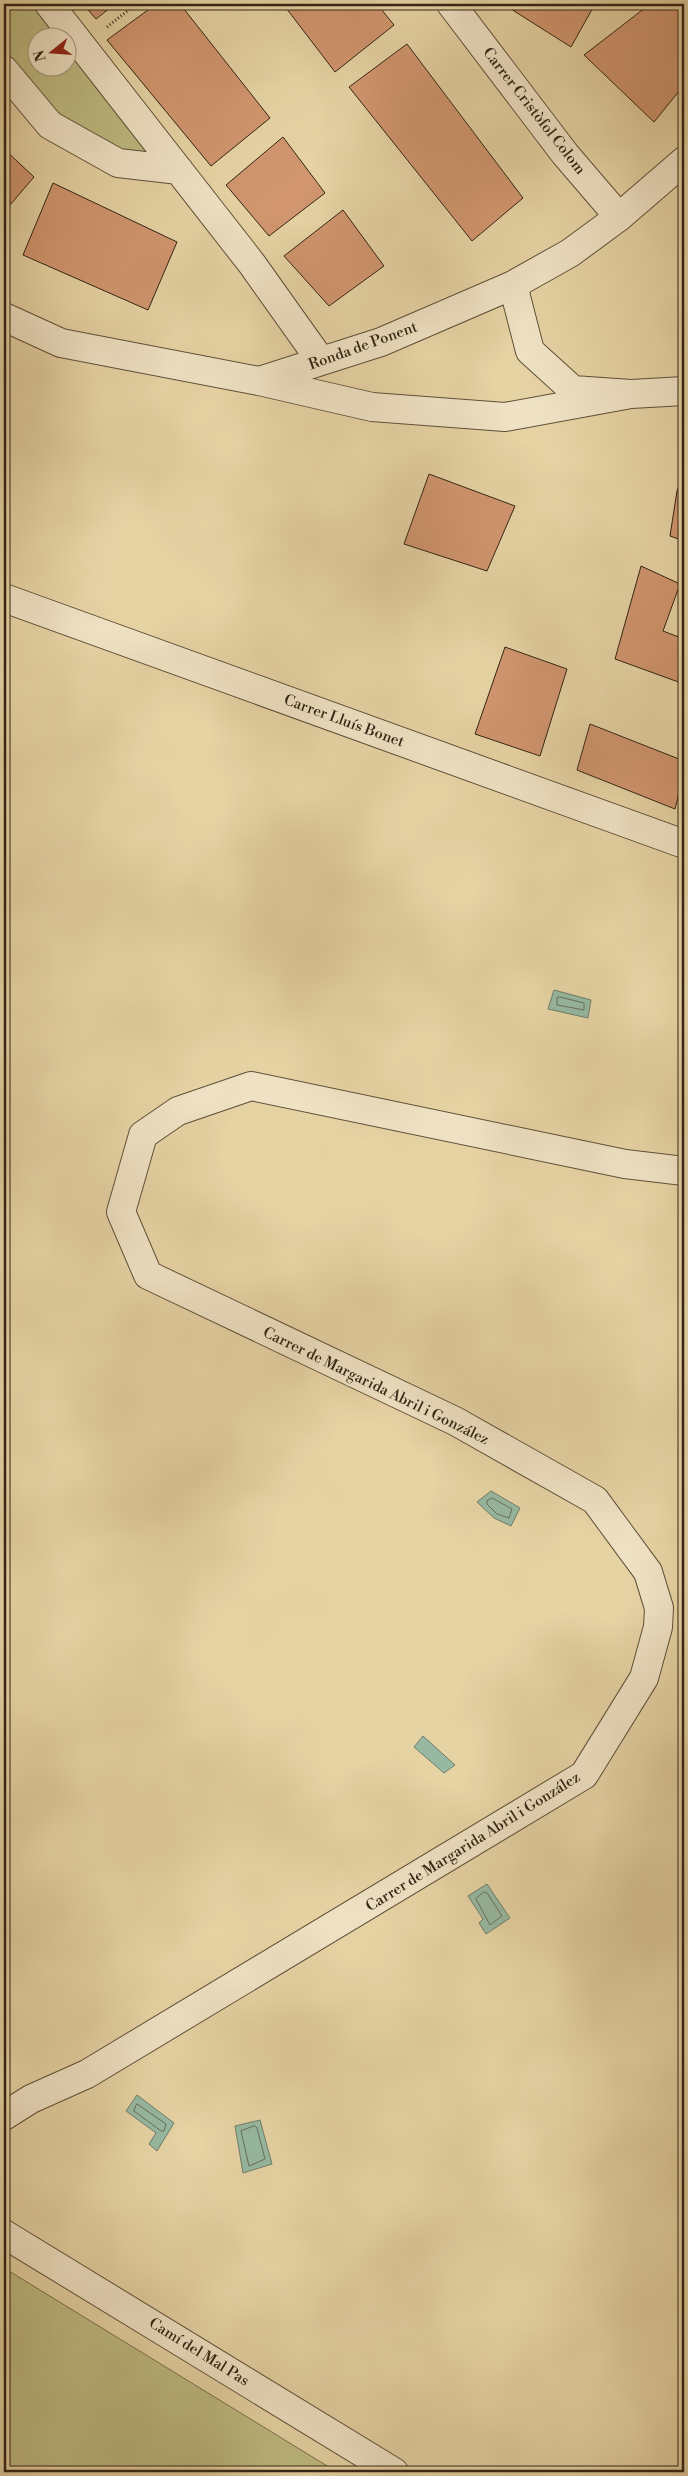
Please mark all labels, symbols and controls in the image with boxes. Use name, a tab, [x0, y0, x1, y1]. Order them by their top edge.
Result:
north arrow	[28, 28, 78, 78]
street label: Carrer Cristòfol Colom	[478, 44, 590, 178]
text: N	[30, 48, 51, 63]
street label: Ronda de Ponent	[306, 317, 421, 374]
street label: Carrer Lluís Bonet	[281, 690, 407, 752]
street label: Carrer de Margarida Abril i González	[260, 1323, 492, 1449]
street label: Carrer de Margarida Abril i González	[362, 1768, 584, 1916]
street label: Camí del Mal Pas	[145, 2314, 253, 2390]

